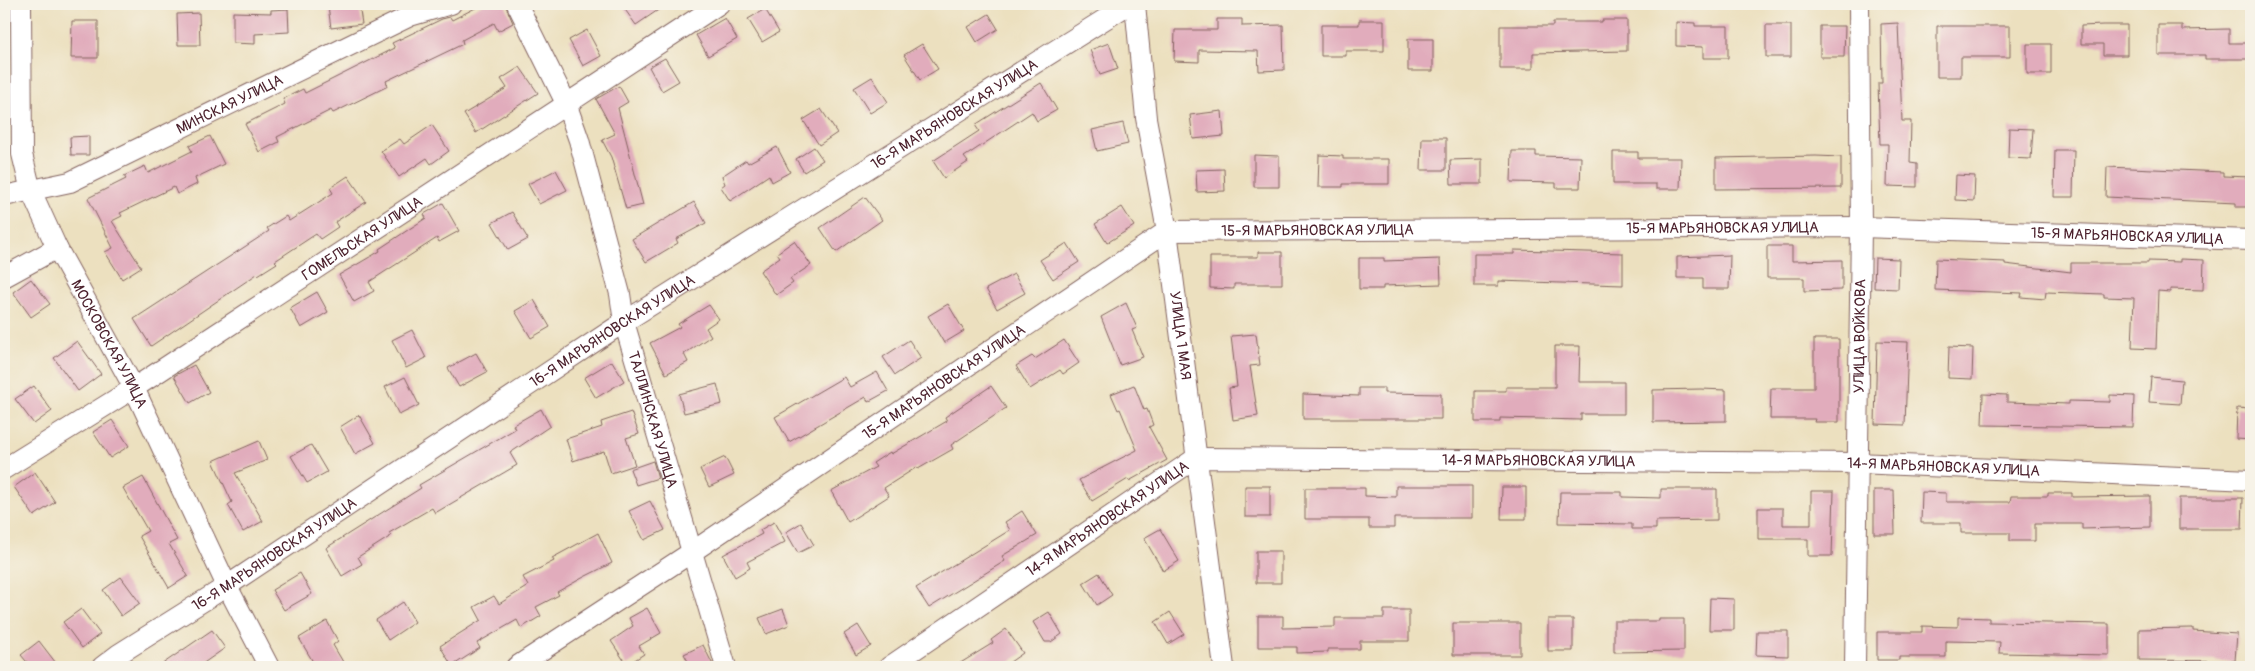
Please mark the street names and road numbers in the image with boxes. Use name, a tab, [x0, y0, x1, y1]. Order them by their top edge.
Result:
street label: 16-Я МАРЬЯНОВСКАЯ УЛИЦА	[867, 54, 1041, 174]
street label: МИНСКАЯ УЛИЦА	[173, 70, 286, 138]
street label: ГОМЕЛЬСКАЯ УЛИЦА	[298, 192, 426, 285]
street label: 15-Я МАРЬЯНОВСКАЯ УЛИЦА	[1626, 218, 1819, 238]
street label: 15-Я МАРЬЯНОВСКАЯ УЛИЦА	[1221, 220, 1414, 240]
street label: 15-Я МАРЬЯНОВСКАЯ УЛИЦА	[2031, 223, 2224, 249]
street label: 16-Я МАРЬЯНОВСКАЯ УЛИЦА	[526, 270, 699, 392]
street label: МОСКОВСКАЯ УЛИЦА	[67, 276, 152, 411]
street label: УЛИЦА ВОЙКОВА	[1849, 279, 1870, 393]
street label: УЛИЦА 1 МАЯ	[1165, 290, 1196, 381]
street label: 15-Я МАРЬЯНОВСКАЯ УЛИЦА	[859, 320, 1029, 444]
street label: ТАЛЛИНСКАЯ УЛИЦА	[624, 349, 682, 490]
street label: 14-Я МАРЬЯНОВСКАЯ УЛИЦА	[1442, 450, 1636, 471]
street label: 14-Я МАРЬЯНОВСКАЯ УЛИЦА	[1847, 453, 2041, 480]
street label: 14-Я МАРЬЯНОВСКАЯ УЛИЦА	[1022, 456, 1193, 581]
street label: 16-Я МАРЬЯНОВСКАЯ УЛИЦА	[188, 493, 360, 615]

